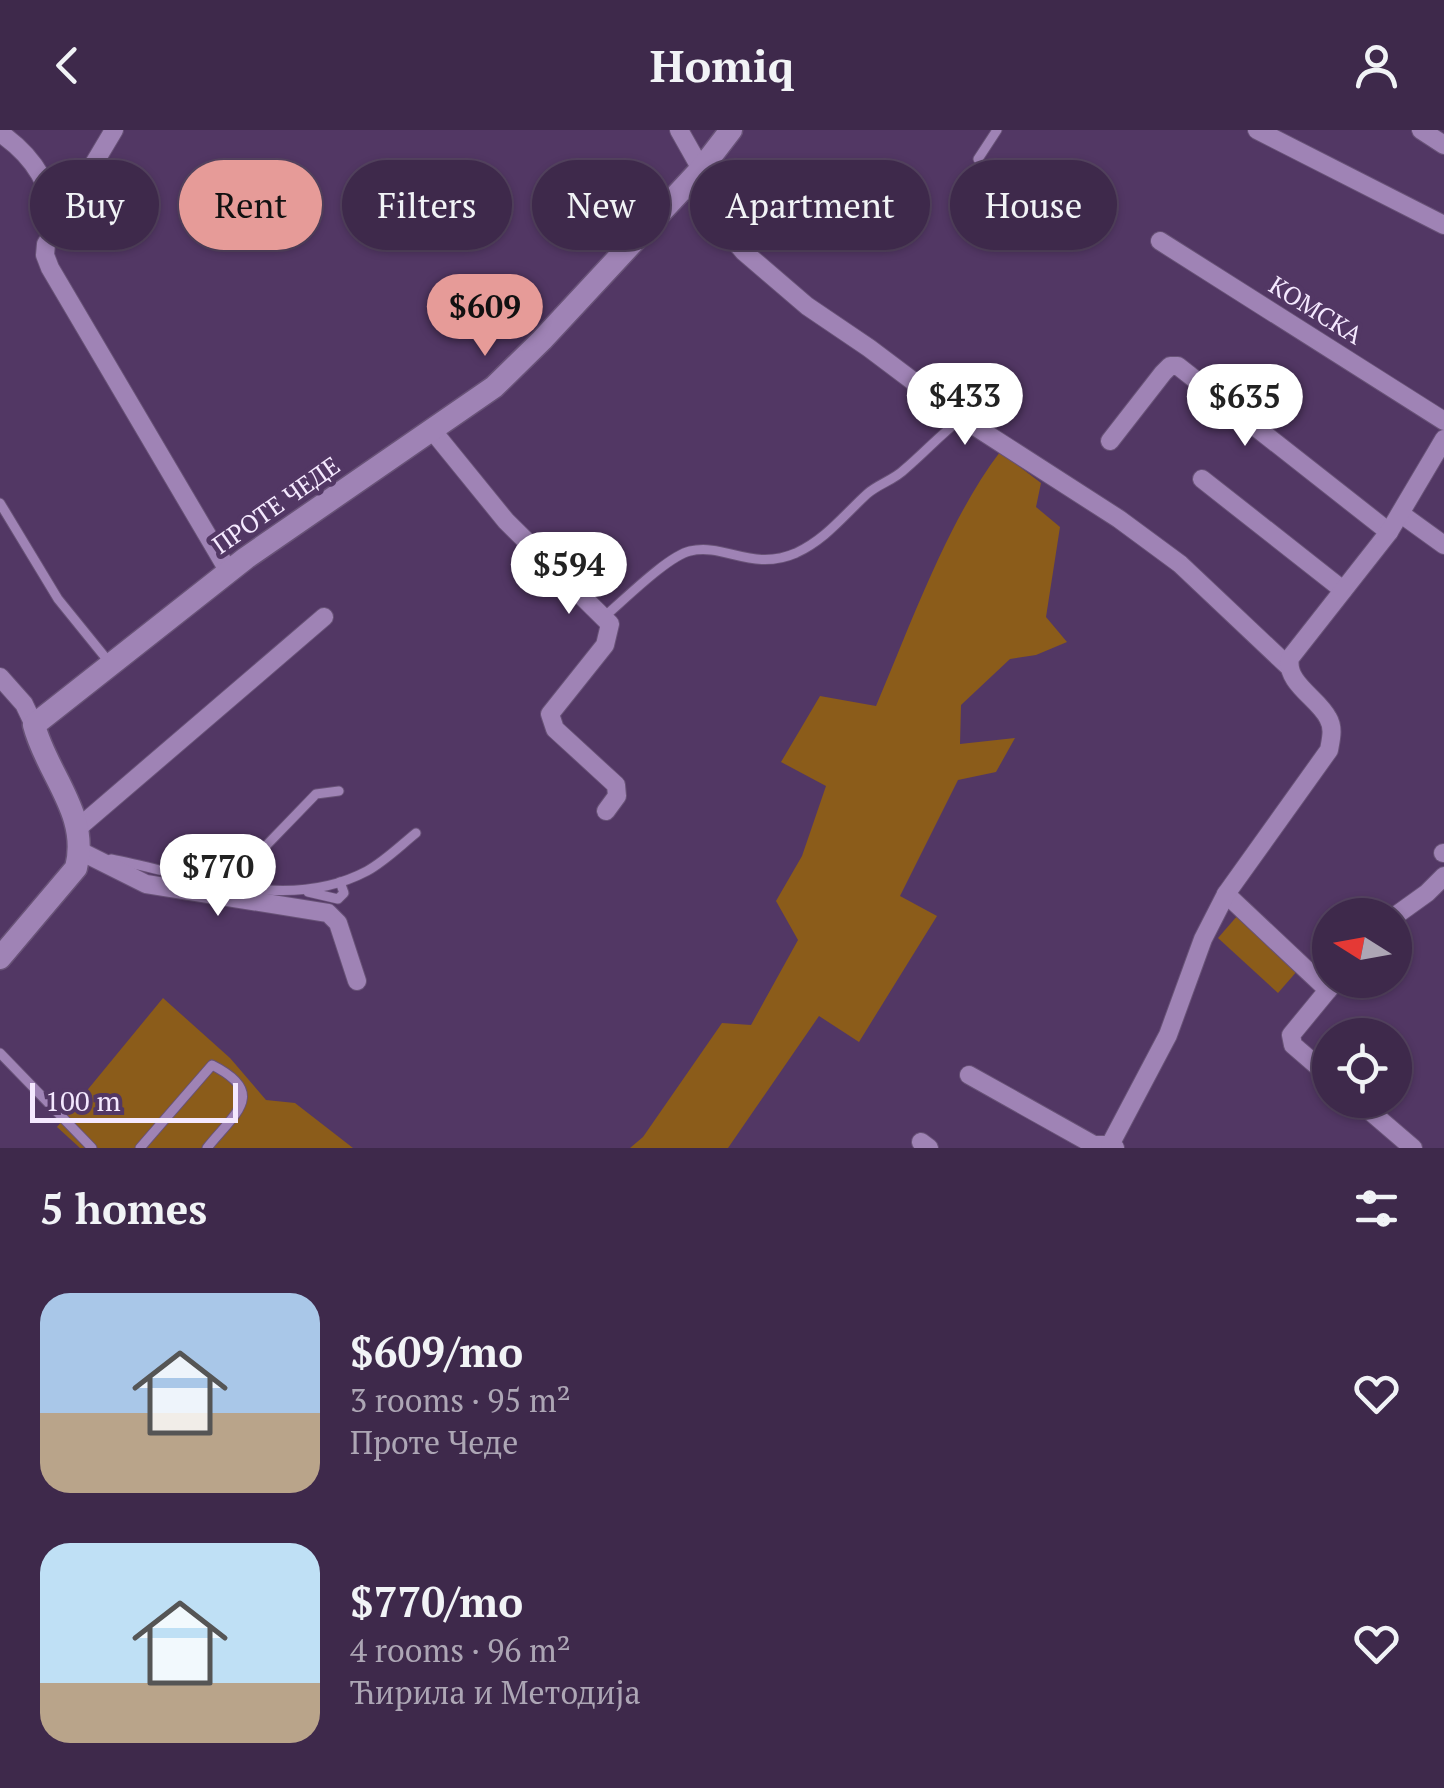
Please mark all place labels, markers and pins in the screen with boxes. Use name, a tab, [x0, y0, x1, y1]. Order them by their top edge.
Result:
pin: $609	[426, 274, 544, 359]
pin: $433	[906, 363, 1024, 448]
pin: $635	[1186, 364, 1304, 449]
pin: $594	[510, 532, 628, 617]
pin: $770	[159, 834, 277, 919]

